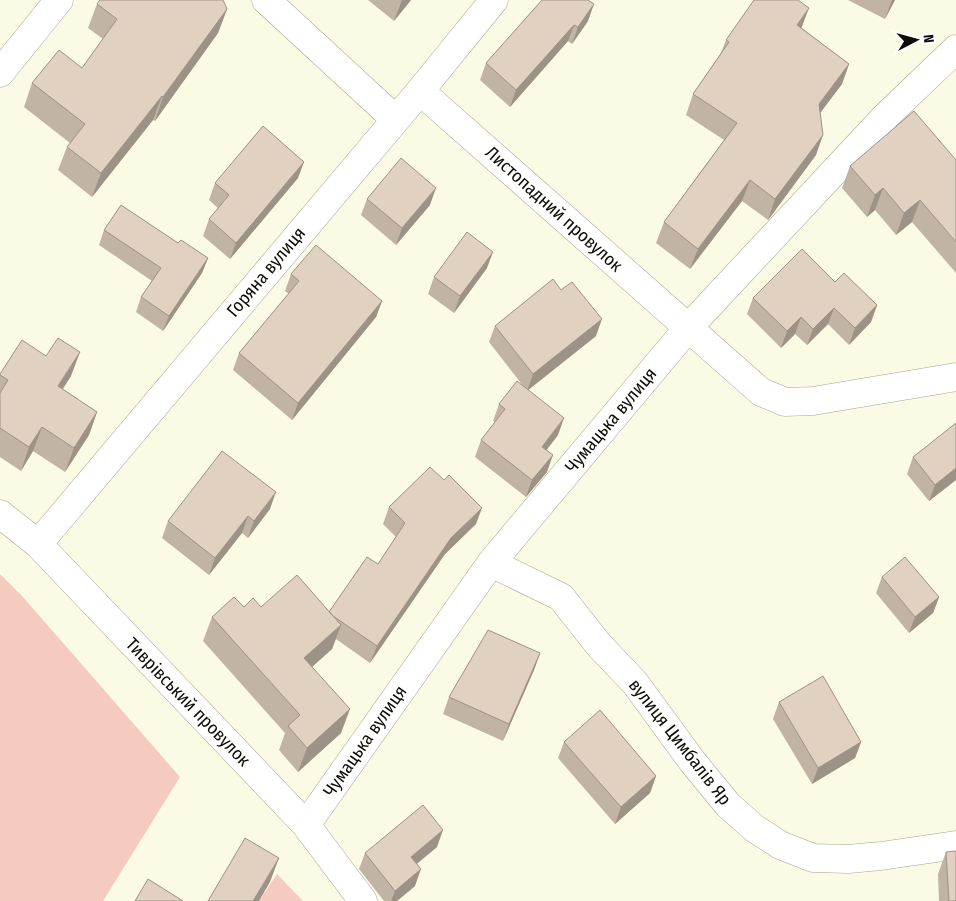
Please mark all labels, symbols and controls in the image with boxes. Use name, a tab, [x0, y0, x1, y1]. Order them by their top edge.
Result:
north arrow	[891, 15, 941, 65]
text: N	[920, 34, 937, 44]
street label: Листопадний провулок	[481, 142, 628, 277]
street label: Горяна вулиця	[222, 222, 310, 322]
street label: Чумацька вулиця	[561, 363, 661, 477]
street label: Тиврівський провулок	[121, 633, 255, 771]
street label: вулиця Цимбалів Яр	[624, 674, 736, 810]
street label: Чумацька вулиця	[319, 681, 411, 801]

